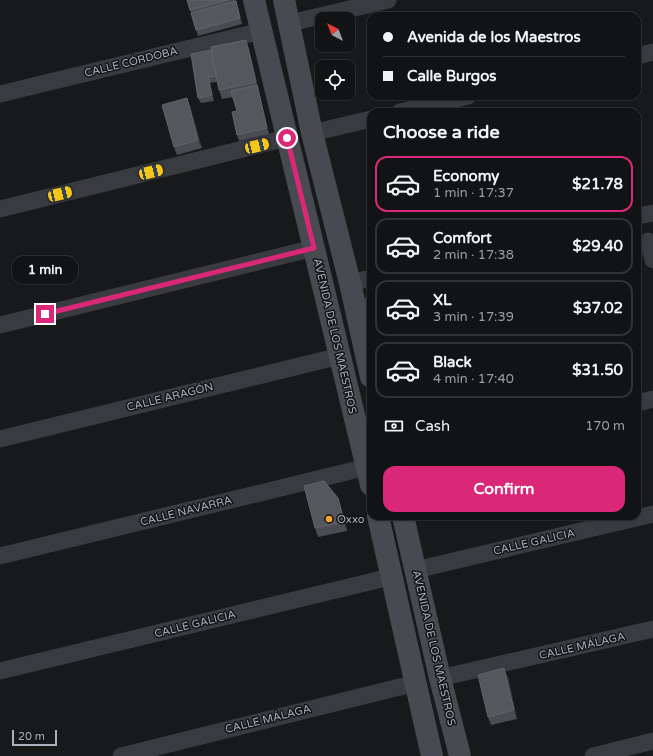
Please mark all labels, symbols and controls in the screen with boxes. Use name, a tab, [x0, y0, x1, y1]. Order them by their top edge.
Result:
north arrow	[315, 12, 355, 52]
map controls	[315, 12, 355, 100]
text: Avenida de los Maestros	[407, 28, 581, 46]
street label: CALLE CÓRDOBA	[83, 43, 179, 80]
button: locate	[315, 60, 355, 100]
text: Calle Burgos	[407, 67, 496, 85]
text: Choose a ride	[383, 121, 500, 143]
route start	[278, 129, 296, 147]
car	[244, 137, 270, 155]
car	[138, 163, 164, 181]
icon: car	[385, 166, 421, 202]
text: Economy	[433, 167, 499, 185]
text: $21.78	[572, 175, 623, 193]
car	[47, 185, 73, 203]
text: 1 min · 17:37	[433, 185, 514, 201]
icon: car	[385, 228, 421, 264]
text: Comfort	[433, 229, 492, 247]
text: $29.40	[572, 237, 623, 255]
text: 2 min · 17:38	[433, 247, 514, 263]
callout: 1 min	[12, 256, 78, 284]
street label: AVENIDA DE LOS MAESTROS	[311, 257, 359, 415]
text: 1 min	[28, 262, 62, 278]
icon: car	[385, 290, 421, 326]
text: XL	[433, 291, 452, 309]
text: $37.02	[573, 299, 623, 317]
route end	[36, 305, 54, 323]
text: 3 min · 17:39	[433, 309, 514, 325]
icon: car	[385, 352, 421, 388]
text: Black	[433, 353, 472, 371]
text: $31.50	[572, 361, 623, 379]
text: 4 min · 17:40	[433, 371, 514, 387]
street label: CALLE ARAGÓN	[125, 379, 215, 414]
icon: cash	[383, 415, 405, 437]
text: Cash	[415, 417, 450, 435]
text: 170 m	[585, 418, 625, 434]
button: Confirm	[383, 466, 625, 512]
street label: CALLE NAVARRA	[139, 493, 233, 529]
place label: Oxxo	[337, 513, 365, 526]
marker: Oxxo	[324, 514, 334, 524]
street label: CALLE GALICIA	[492, 526, 576, 558]
street label: AVENIDA DE LOS MAESTROS	[410, 569, 458, 727]
street label: CALLE GALICIA	[153, 608, 237, 640]
street label: CALLE MÁLAGA	[537, 629, 626, 662]
street label: CALLE MÁLAGA	[224, 701, 312, 736]
scale bar	[12, 728, 57, 747]
text: 20 m	[18, 730, 45, 743]

